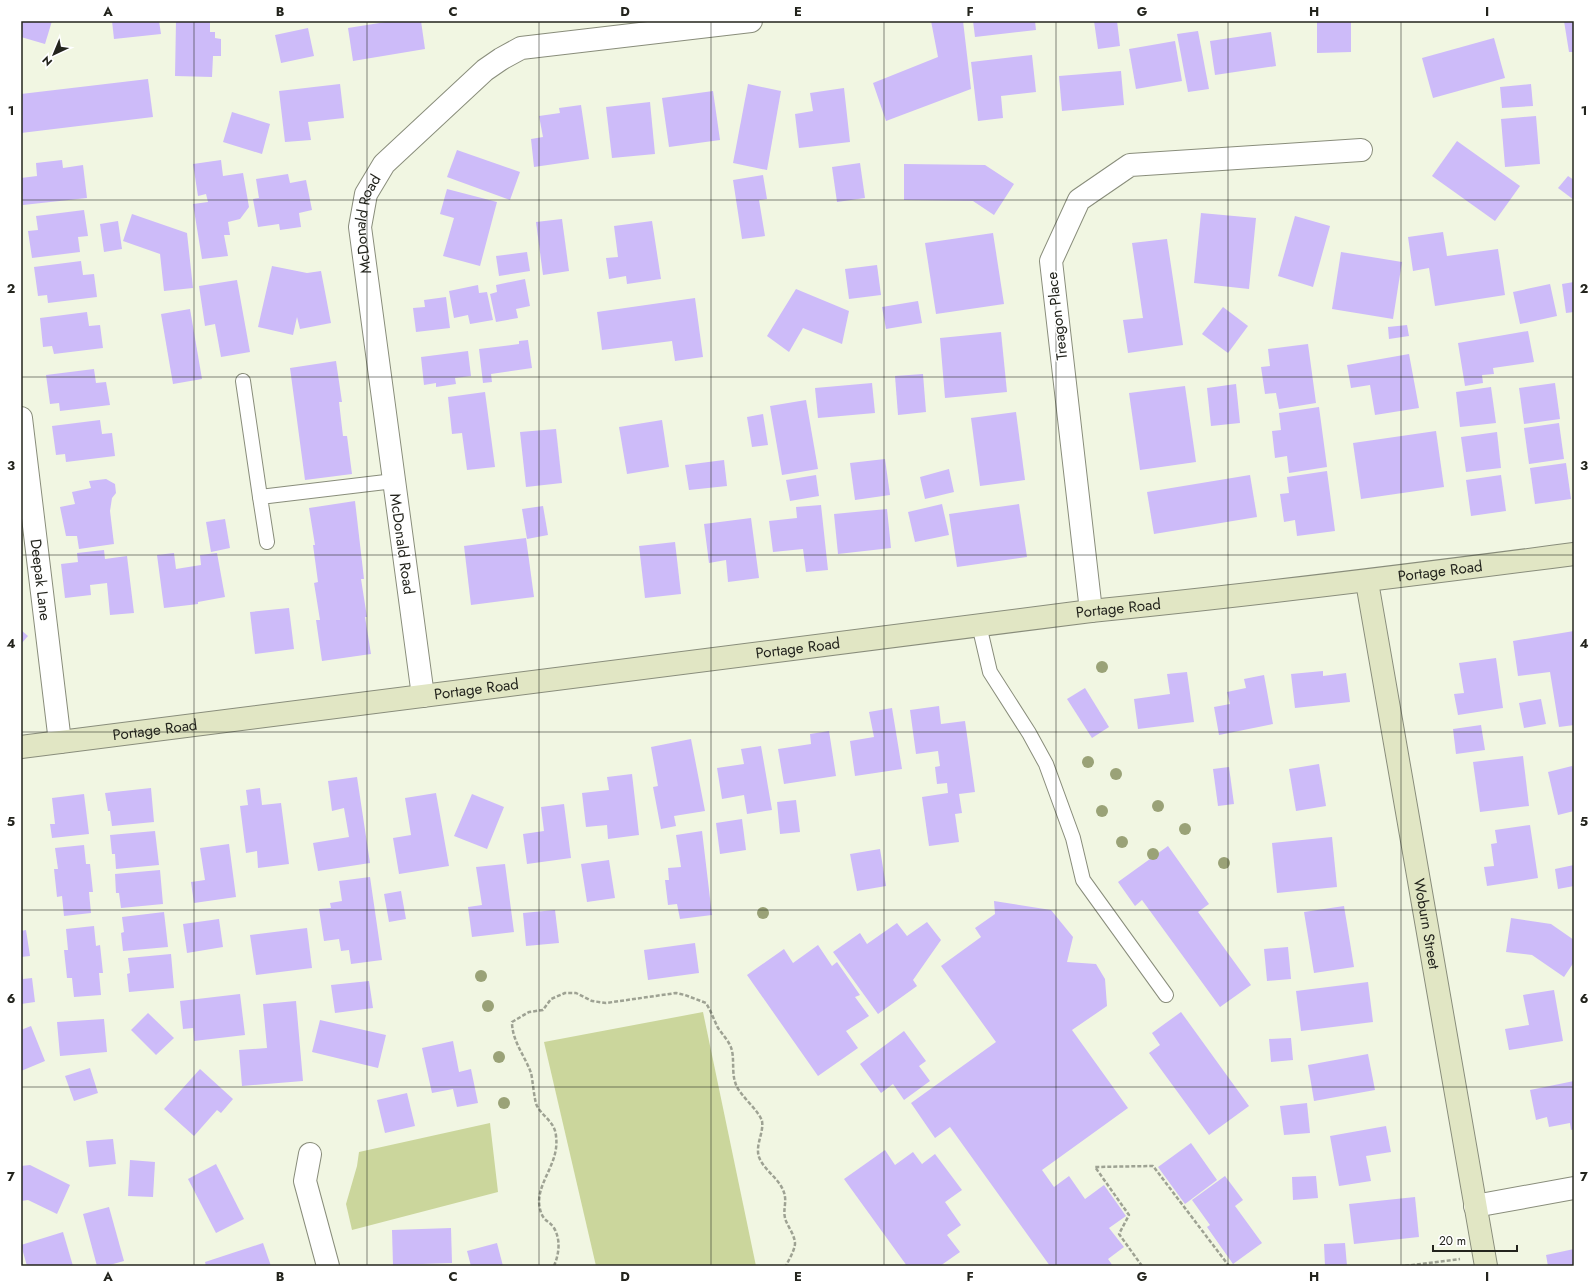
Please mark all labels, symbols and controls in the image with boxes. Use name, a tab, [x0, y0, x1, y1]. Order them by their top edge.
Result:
text: A	[102, 2, 113, 21]
text: B	[276, 2, 285, 21]
text: C	[448, 2, 458, 21]
text: D	[620, 2, 630, 21]
text: E	[794, 2, 802, 21]
text: F	[966, 2, 974, 21]
text: G	[1137, 2, 1148, 21]
text: H	[1309, 2, 1319, 21]
text: I	[1485, 2, 1489, 21]
north arrow	[34, 34, 74, 74]
text: N	[38, 52, 56, 70]
text: 1	[8, 101, 14, 120]
text: 1	[1581, 101, 1587, 120]
street label: McDonald Road	[349, 170, 386, 275]
street label: Treagon Place	[1041, 270, 1073, 361]
text: 2	[7, 279, 15, 298]
text: 2	[1580, 279, 1588, 298]
text: 3	[7, 456, 15, 475]
text: 3	[1580, 456, 1588, 475]
street label: McDonald Road	[384, 492, 420, 596]
street label: Deepak Lane	[25, 538, 56, 622]
street label: Portage Road	[1396, 555, 1484, 587]
street label: Portage Road	[1075, 593, 1162, 624]
street label: Portage Road	[754, 632, 841, 665]
text: 4	[6, 634, 16, 653]
text: 4	[1579, 634, 1589, 653]
street label: Portage Road	[433, 673, 520, 705]
street label: Portage Road	[111, 714, 199, 746]
text: 5	[7, 812, 15, 831]
text: 5	[1580, 812, 1588, 831]
street label: Woburn Street	[1408, 877, 1445, 971]
text: 6	[7, 989, 16, 1008]
text: 6	[1580, 989, 1589, 1008]
text: 7	[7, 1167, 15, 1186]
text: 7	[1580, 1167, 1588, 1186]
scale bar	[1433, 1227, 1517, 1253]
text: 20 m	[1439, 1232, 1466, 1250]
text: A	[102, 1267, 113, 1286]
text: B	[276, 1267, 285, 1286]
text: C	[448, 1267, 458, 1286]
text: D	[620, 1267, 630, 1286]
text: E	[794, 1267, 802, 1286]
text: F	[966, 1267, 974, 1286]
text: G	[1137, 1267, 1148, 1286]
text: H	[1309, 1267, 1319, 1286]
text: I	[1485, 1267, 1489, 1286]

